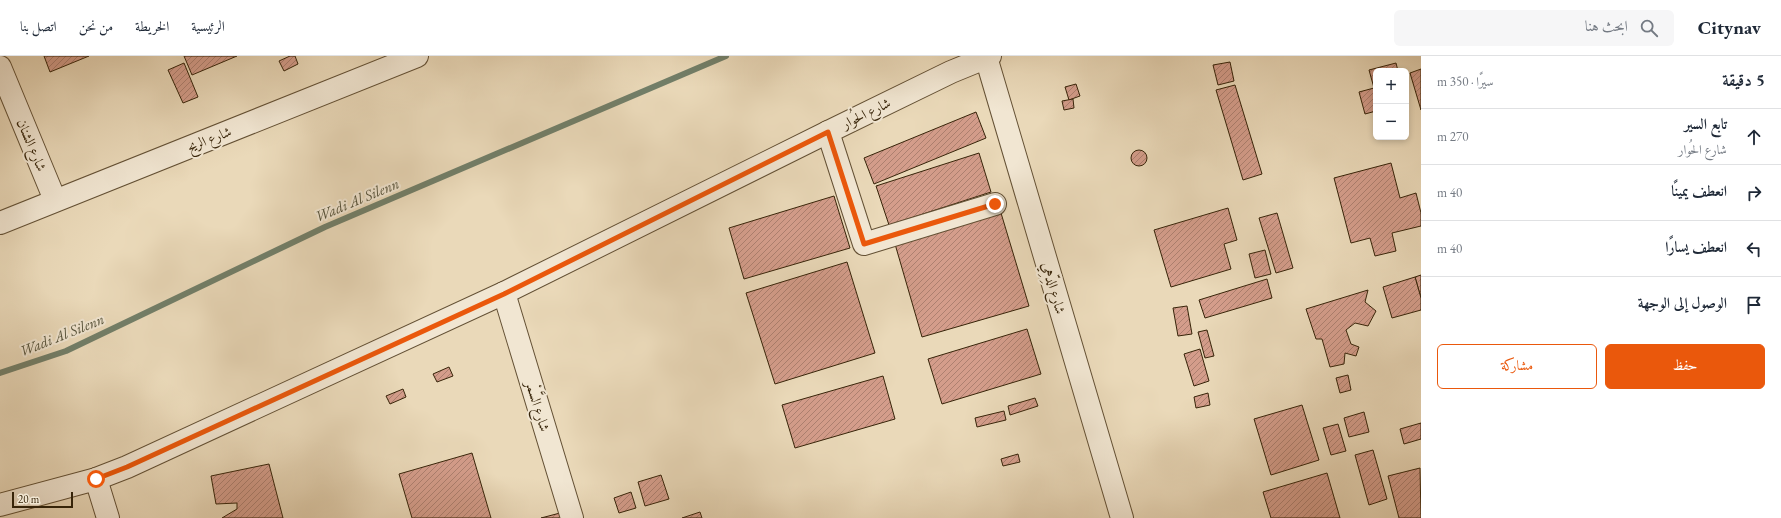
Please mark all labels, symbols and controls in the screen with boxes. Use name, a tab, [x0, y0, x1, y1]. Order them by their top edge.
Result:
search box	[1394, 10, 1674, 46]
text: Citynav	[1698, 15, 1761, 40]
text: ابحث هنا	[1585, 16, 1628, 35]
text: اتصل بنا	[20, 17, 57, 35]
text: من نحن	[79, 17, 113, 35]
text: الخريطة	[135, 17, 169, 35]
text: الرئيسية	[191, 17, 225, 35]
icon: search	[1638, 17, 1660, 39]
map controls	[1373, 68, 1409, 140]
button: +	[1373, 68, 1409, 104]
text: 5 دقيقة	[1722, 69, 1765, 91]
text: سيرًا · 350 m	[1437, 73, 1494, 90]
street label: شارع الحُوار	[835, 91, 895, 136]
button: −	[1373, 104, 1409, 140]
text: تابع السير	[1684, 114, 1727, 133]
street label: شارع الشنان	[10, 116, 51, 175]
street label: شارع الريح	[184, 122, 235, 160]
icon: ahead	[1743, 126, 1765, 148]
text: 270 m	[1437, 128, 1468, 145]
text: شارع الحُوار	[1678, 141, 1727, 158]
water label: Wadi Al Silenn	[312, 173, 402, 226]
text: انعطف يمينًا	[1671, 181, 1727, 200]
icon: right	[1743, 182, 1765, 204]
text: 40 m	[1437, 184, 1462, 201]
route end	[986, 195, 1004, 213]
text: انعطف يسارًا	[1665, 237, 1727, 256]
icon: left	[1743, 238, 1765, 260]
text: 40 m	[1437, 240, 1462, 257]
street label: شارع الدِّهِي	[1035, 260, 1071, 317]
text: الوصول إلى الوجهة	[1638, 293, 1727, 312]
icon: arrive	[1743, 294, 1765, 316]
water label: Wadi Al Silenn	[17, 309, 107, 360]
button: مشاركة	[1437, 344, 1597, 389]
button: حفظ	[1605, 344, 1765, 389]
street label: شارع السَّمْر	[518, 376, 557, 434]
route start	[87, 470, 105, 488]
scale bar	[12, 490, 73, 509]
text: 20 m	[18, 492, 39, 506]

